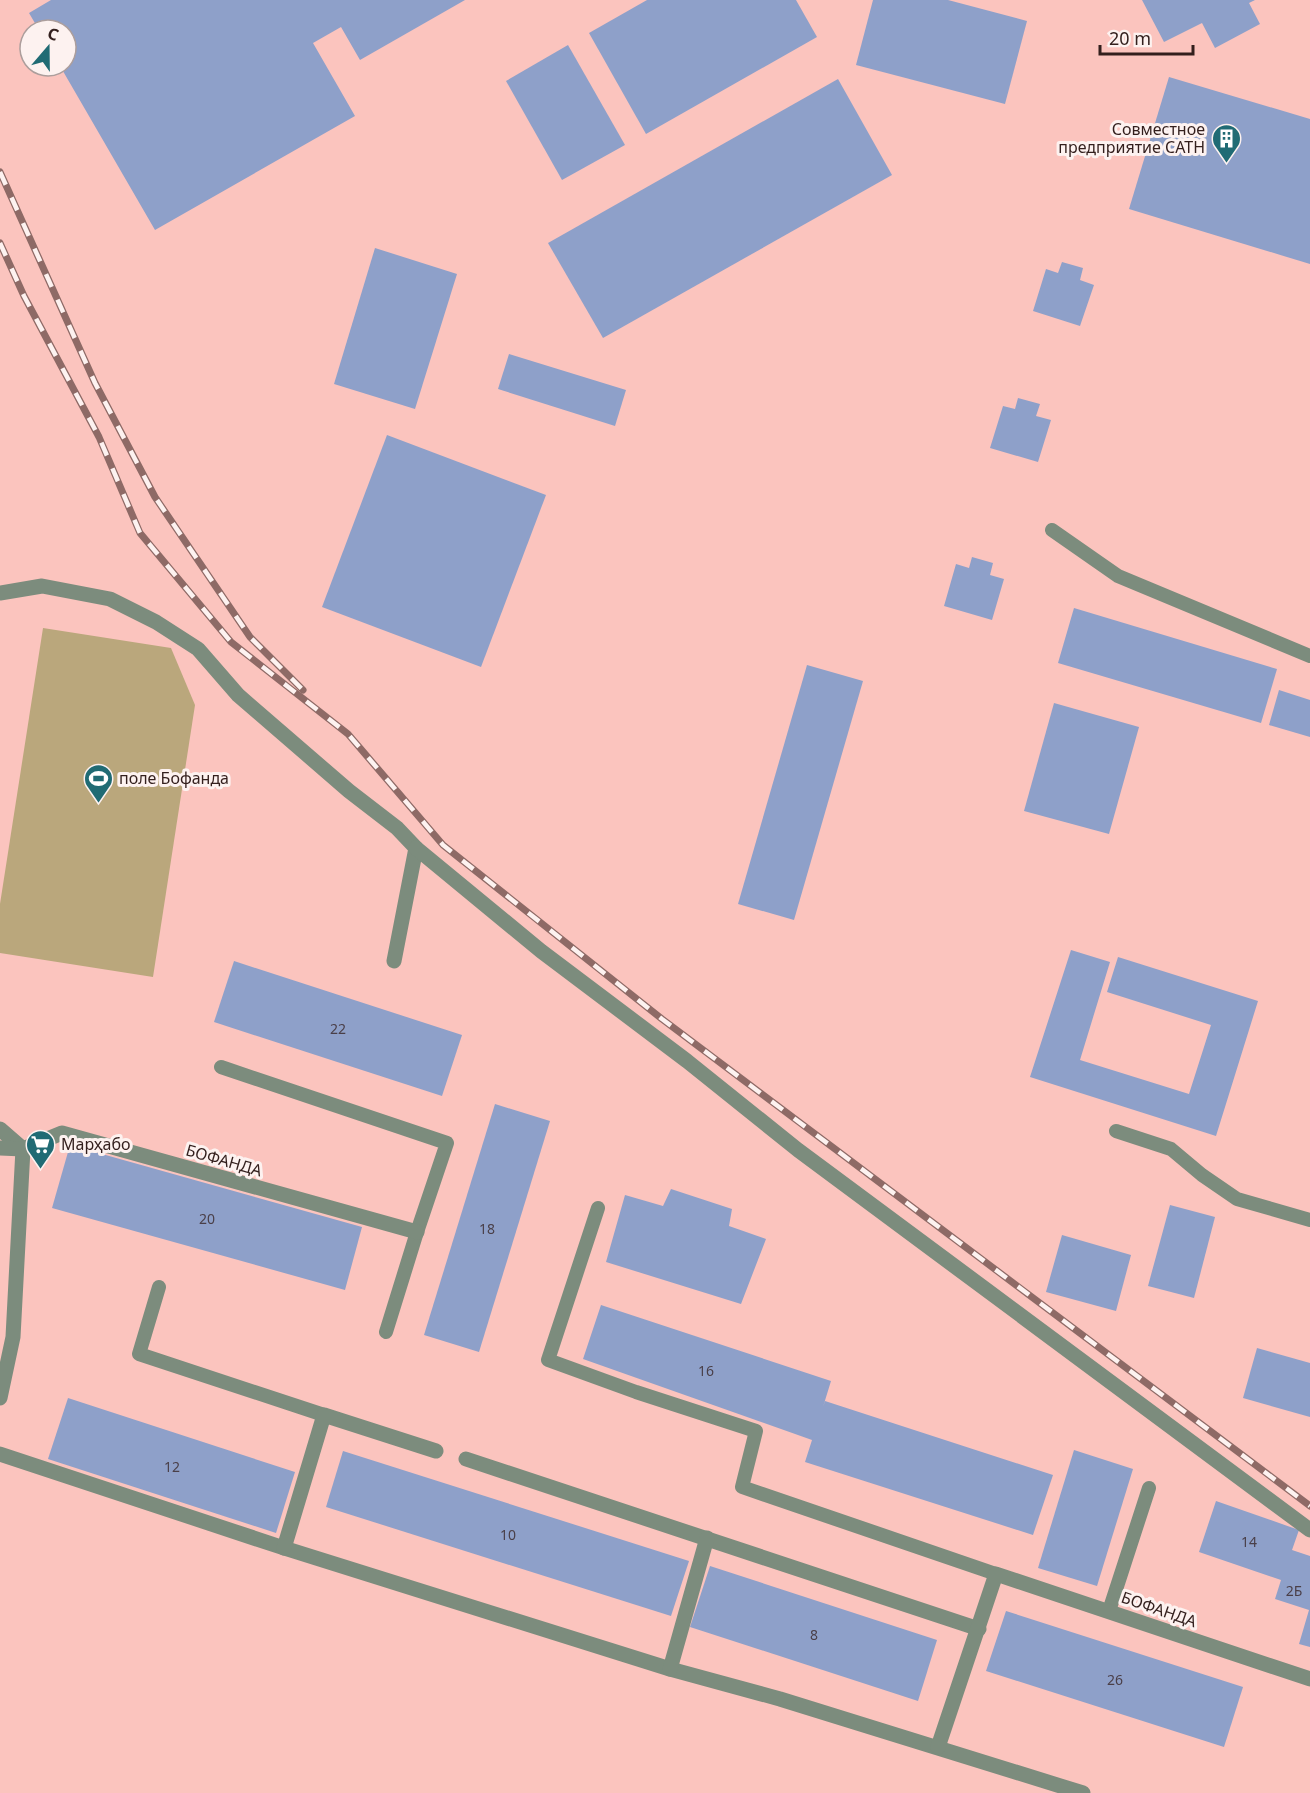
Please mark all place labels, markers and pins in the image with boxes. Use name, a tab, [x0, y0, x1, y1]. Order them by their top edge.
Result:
place label: Совместное предприятие CATH	[1058, 118, 1205, 158]
building icon: Совместное предприятие CATH	[1210, 122, 1242, 164]
sports icon: поле Бофанда	[82, 762, 114, 804]
place label: поле Бофанда	[119, 767, 229, 789]
supermarket icon: Марҳабо	[24, 1128, 56, 1170]
place label: Марҳабо	[61, 1133, 130, 1155]

